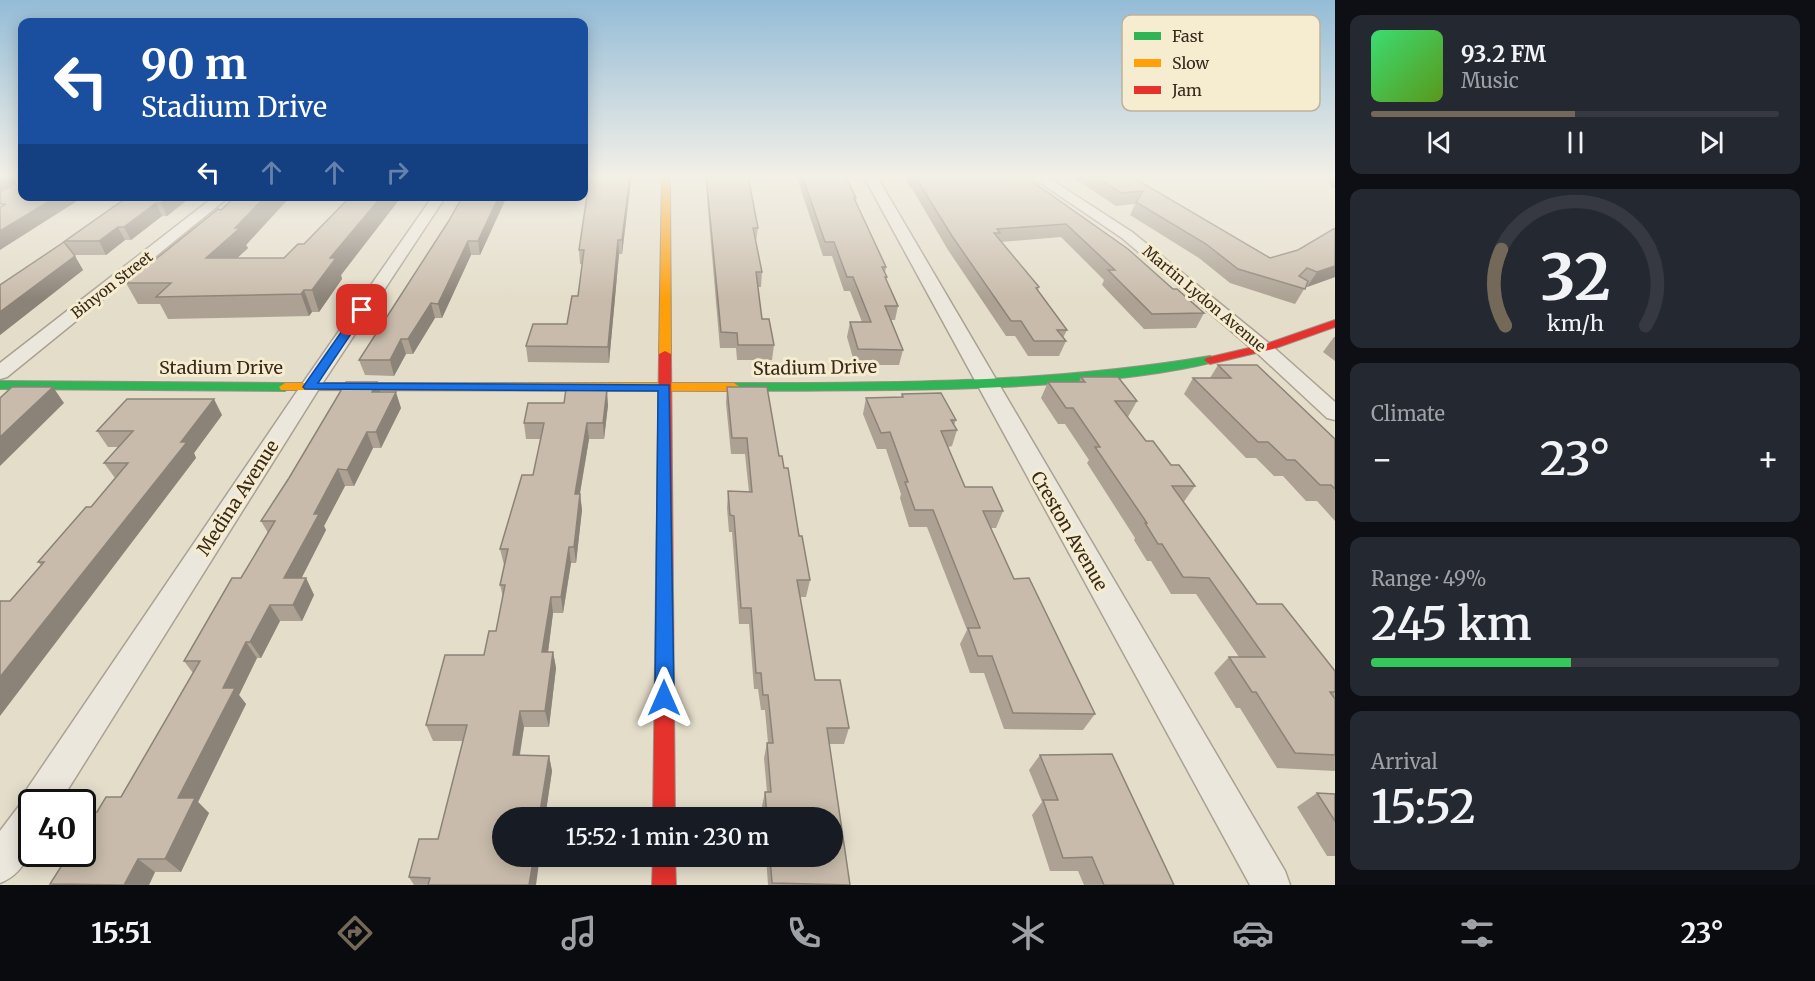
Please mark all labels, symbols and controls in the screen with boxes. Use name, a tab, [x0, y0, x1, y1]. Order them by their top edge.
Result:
legend	[1122, 15, 1320, 111]
text: Fast	[1172, 26, 1205, 46]
text: 90 m	[141, 38, 247, 90]
text: 93.2 FM	[1461, 40, 1546, 68]
icon: left	[42, 42, 120, 120]
text: Slow	[1172, 53, 1210, 73]
text: Music	[1461, 68, 1519, 93]
text: Jam	[1171, 80, 1202, 100]
text: Stadium Drive	[141, 90, 327, 124]
icon: previous	[1423, 126, 1456, 159]
icon: pause	[1559, 126, 1592, 159]
icon: next	[1695, 126, 1728, 159]
icon: left	[192, 156, 225, 189]
icon: ahead	[255, 156, 288, 189]
icon: ahead	[318, 156, 351, 189]
icon: right	[381, 156, 414, 189]
text: 32	[1540, 239, 1610, 317]
street label: Martin Lydon Avenue	[1139, 242, 1270, 356]
street label: Binyon Street	[67, 247, 156, 322]
pin	[336, 284, 387, 335]
icon: arrive	[345, 293, 378, 326]
text: km/h	[1547, 310, 1603, 337]
street label: Stadium Drive	[753, 355, 877, 380]
street label: Stadium Drive	[159, 356, 283, 379]
text: Climate	[1371, 401, 1445, 426]
text: 23°	[1540, 431, 1610, 487]
street label: Medina Avenue	[192, 436, 283, 560]
text: −	[1371, 439, 1393, 480]
text: +	[1757, 439, 1779, 480]
street label: Creston Avenue	[1026, 467, 1113, 595]
text: Range · 49%	[1371, 566, 1487, 591]
text: 245 km	[1371, 596, 1532, 652]
position arrow	[632, 666, 696, 730]
text: Arrival	[1371, 749, 1438, 774]
text: 15:52	[1371, 779, 1476, 835]
speed limit sign: 40	[18, 789, 96, 867]
text: 15:52 · 1 min · 230 m	[566, 823, 769, 851]
icon: directions	[334, 912, 376, 954]
icon: music	[558, 912, 600, 954]
icon: phone	[783, 912, 825, 954]
icon: climate	[1007, 912, 1049, 954]
icon: car	[1232, 912, 1274, 954]
icon: filters	[1456, 912, 1498, 954]
text: 15:51	[91, 916, 151, 950]
text: 23°	[1681, 916, 1724, 950]

